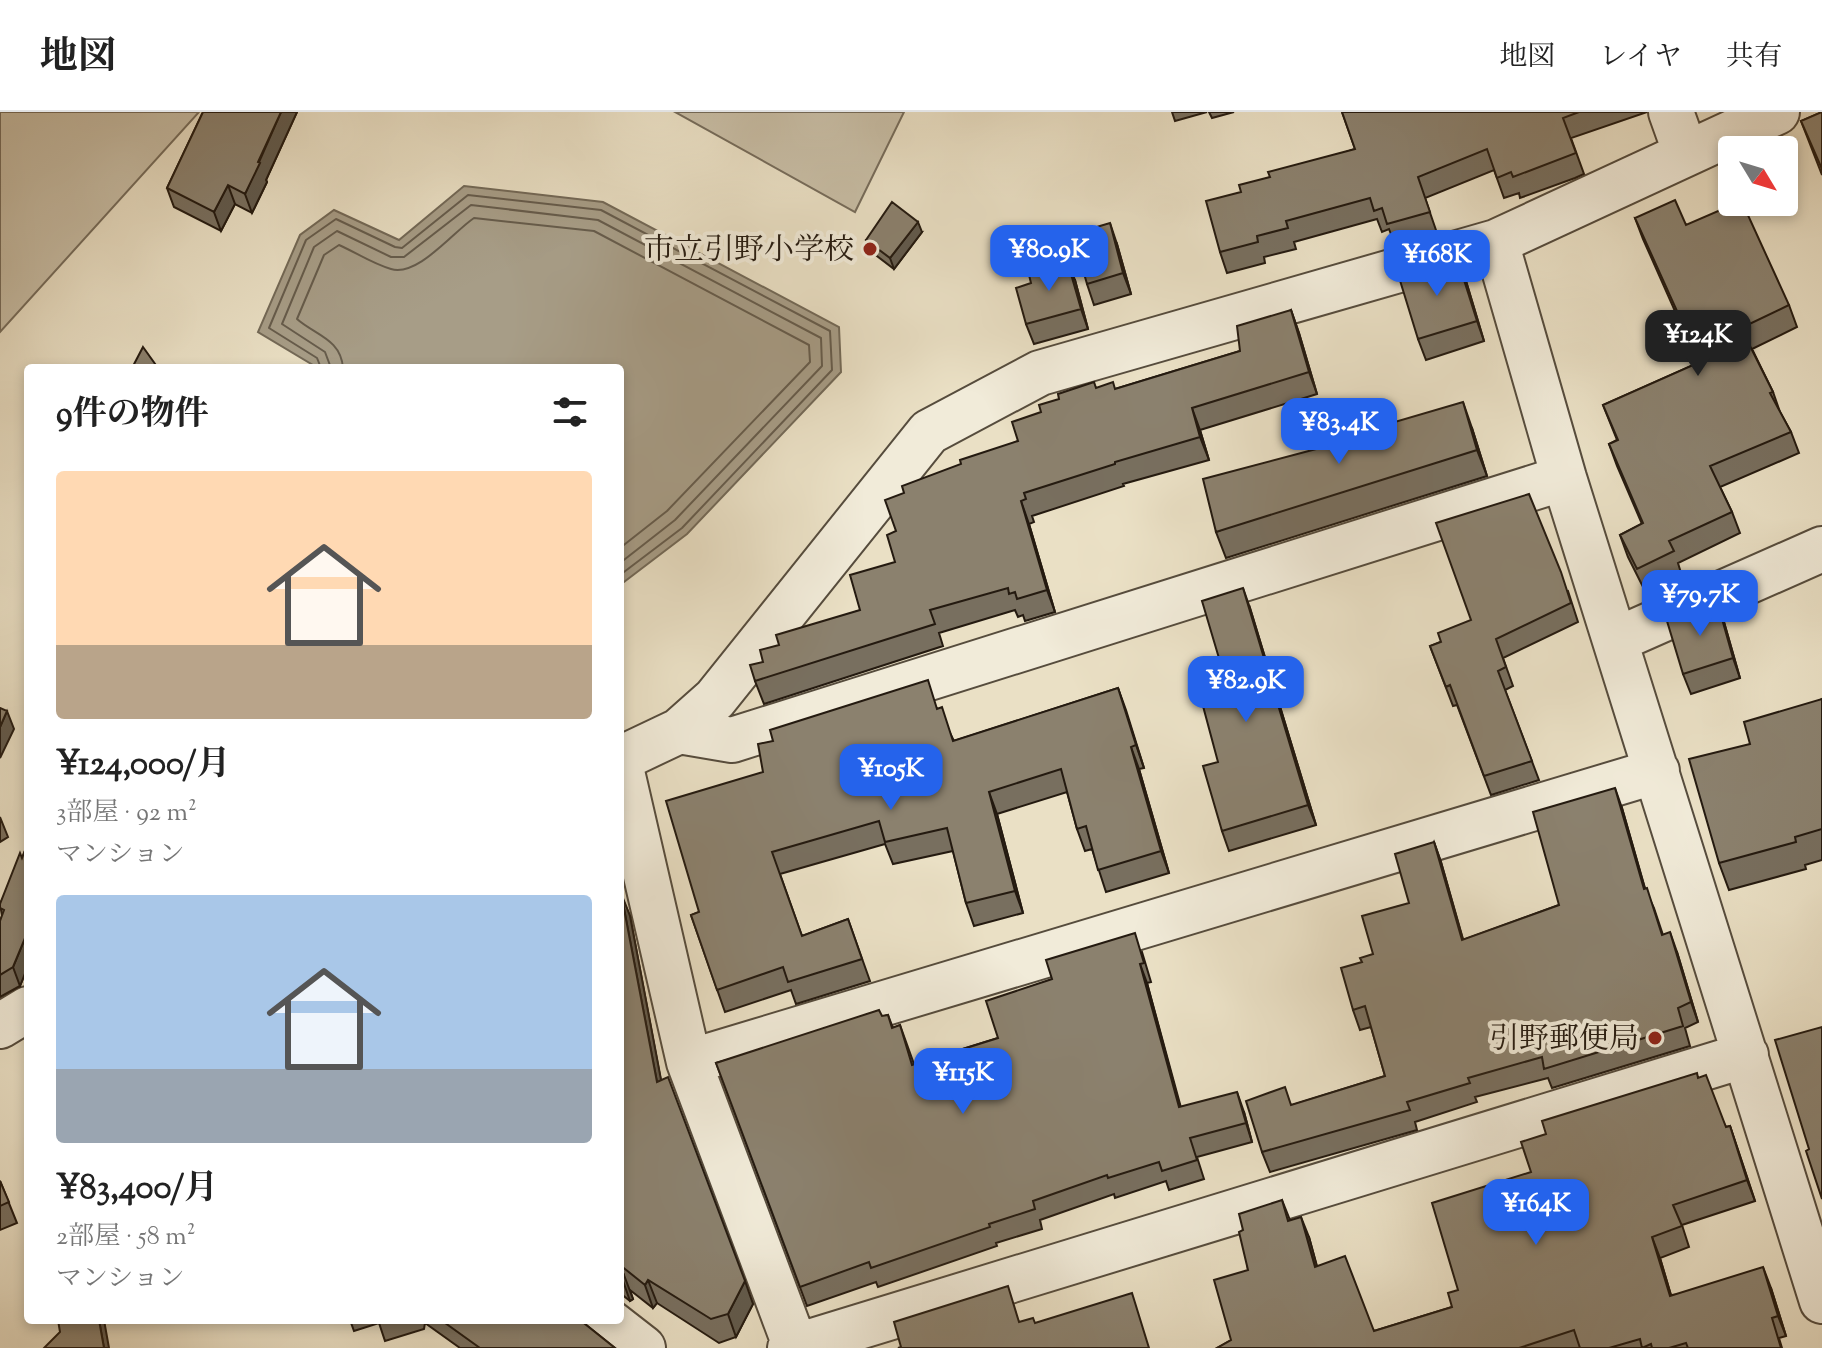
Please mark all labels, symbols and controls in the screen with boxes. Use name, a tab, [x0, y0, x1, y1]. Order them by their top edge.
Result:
text: 地図	[40, 32, 116, 86]
text: 地図	[1499, 38, 1555, 78]
text: レイヤ	[1599, 38, 1682, 78]
text: 共有	[1726, 38, 1782, 78]
north arrow	[1718, 136, 1798, 216]
map controls	[1718, 136, 1798, 216]
pin: ¥80.9K	[984, 225, 1114, 293]
place label: 市立引野小学校	[644, 230, 854, 273]
pin: ¥168K	[1381, 230, 1493, 298]
text: ¥80.9K	[1008, 232, 1090, 269]
text: ¥168K	[1402, 237, 1472, 274]
marker: 市立引野小学校	[861, 240, 879, 258]
pin: ¥124K	[1642, 310, 1754, 378]
text: ¥124K	[1663, 317, 1733, 354]
icon: filters	[548, 390, 592, 434]
text: 9件の物件	[56, 391, 209, 440]
pin: ¥83.4K	[1274, 398, 1404, 466]
text: ¥83.4K	[1299, 405, 1379, 442]
icon: home	[252, 523, 396, 667]
pin: ¥79.7K	[1635, 570, 1765, 638]
text: ¥79.7K	[1660, 577, 1740, 614]
pin: ¥82.9K	[1181, 656, 1311, 724]
text: ¥82.9K	[1206, 663, 1286, 700]
text: ¥124,000/月	[56, 741, 230, 790]
pin: ¥105K	[835, 744, 947, 812]
text: ¥105K	[858, 751, 924, 788]
text: 3部屋 · 92 m²	[56, 795, 197, 832]
text: マンション	[56, 837, 185, 874]
icon: home	[252, 947, 396, 1091]
place label: 引野郵便局	[1489, 1019, 1639, 1062]
marker: 引野郵便局	[1646, 1029, 1664, 1047]
pin: ¥115K	[907, 1048, 1019, 1116]
text: ¥115K	[932, 1055, 994, 1092]
text: ¥83,400/月	[56, 1165, 218, 1214]
pin: ¥164K	[1480, 1179, 1592, 1247]
text: ¥164K	[1501, 1186, 1571, 1223]
text: 2部屋 · 58 m²	[56, 1219, 196, 1256]
text: マンション	[56, 1261, 185, 1298]

